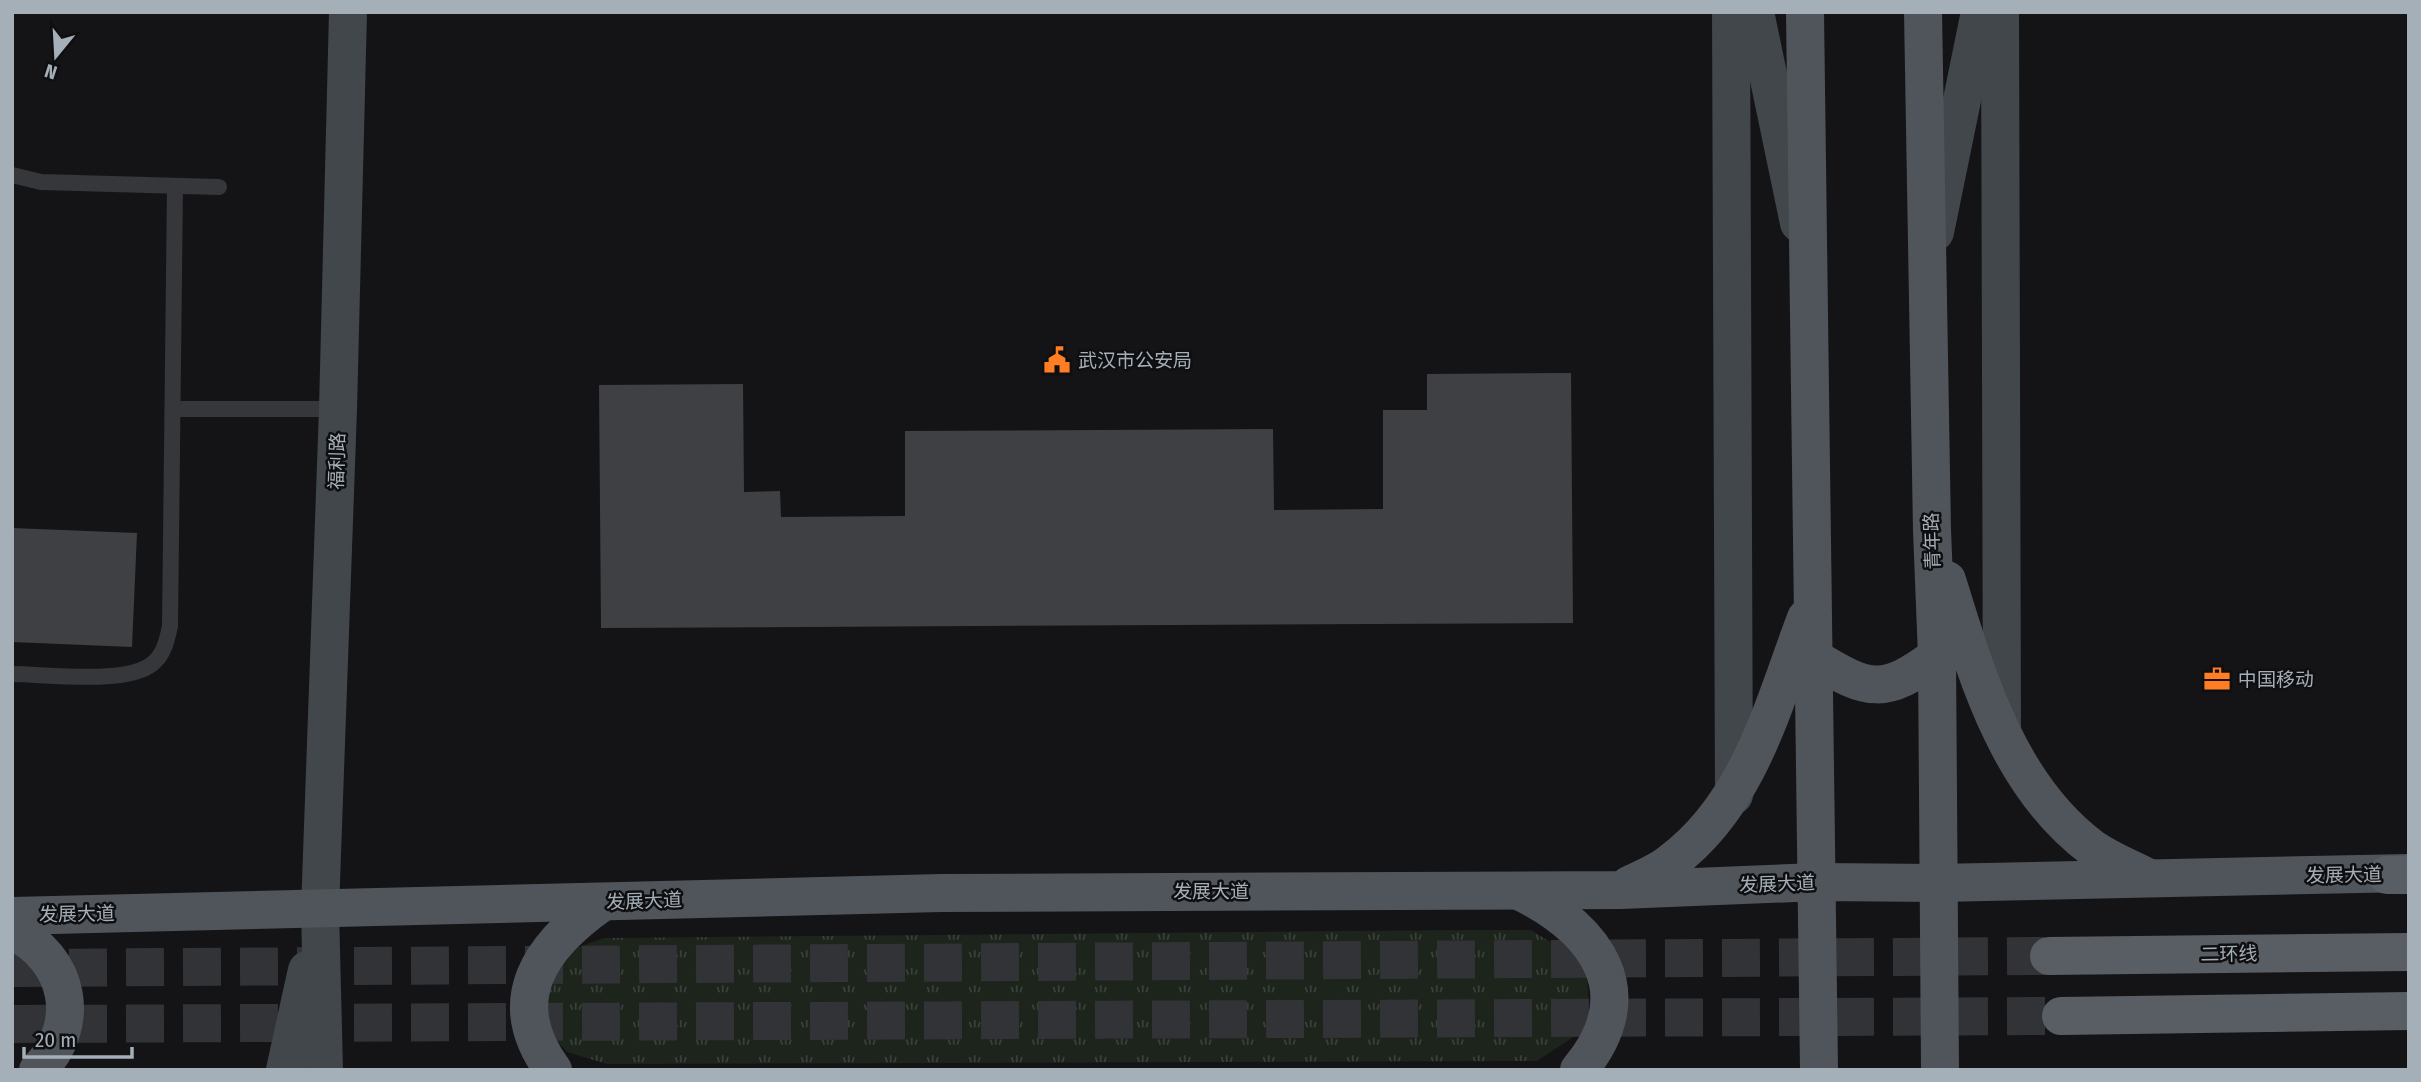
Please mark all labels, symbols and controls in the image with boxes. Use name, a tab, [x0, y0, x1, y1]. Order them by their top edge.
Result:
north arrow	[21, 21, 91, 91]
text: N	[42, 59, 60, 84]
public building icon: 武汉市公安局	[1042, 345, 1072, 375]
place label: 武汉市公安局	[1078, 349, 1192, 372]
street label: 福利路	[325, 432, 349, 490]
street label: 青年路	[1920, 512, 1944, 570]
office icon: 中国移动	[2202, 664, 2232, 694]
place label: 中国移动	[2238, 668, 2314, 691]
street label: 发展大道	[2306, 863, 2382, 887]
street label: 发展大道	[1739, 871, 1815, 897]
street label: 发展大道	[1173, 880, 1249, 903]
street label: 发展大道	[606, 888, 682, 914]
street label: 发展大道	[39, 902, 115, 926]
street label: 二环线	[2200, 942, 2258, 966]
scale bar	[24, 1016, 133, 1060]
text: 20 m	[35, 1027, 76, 1053]

